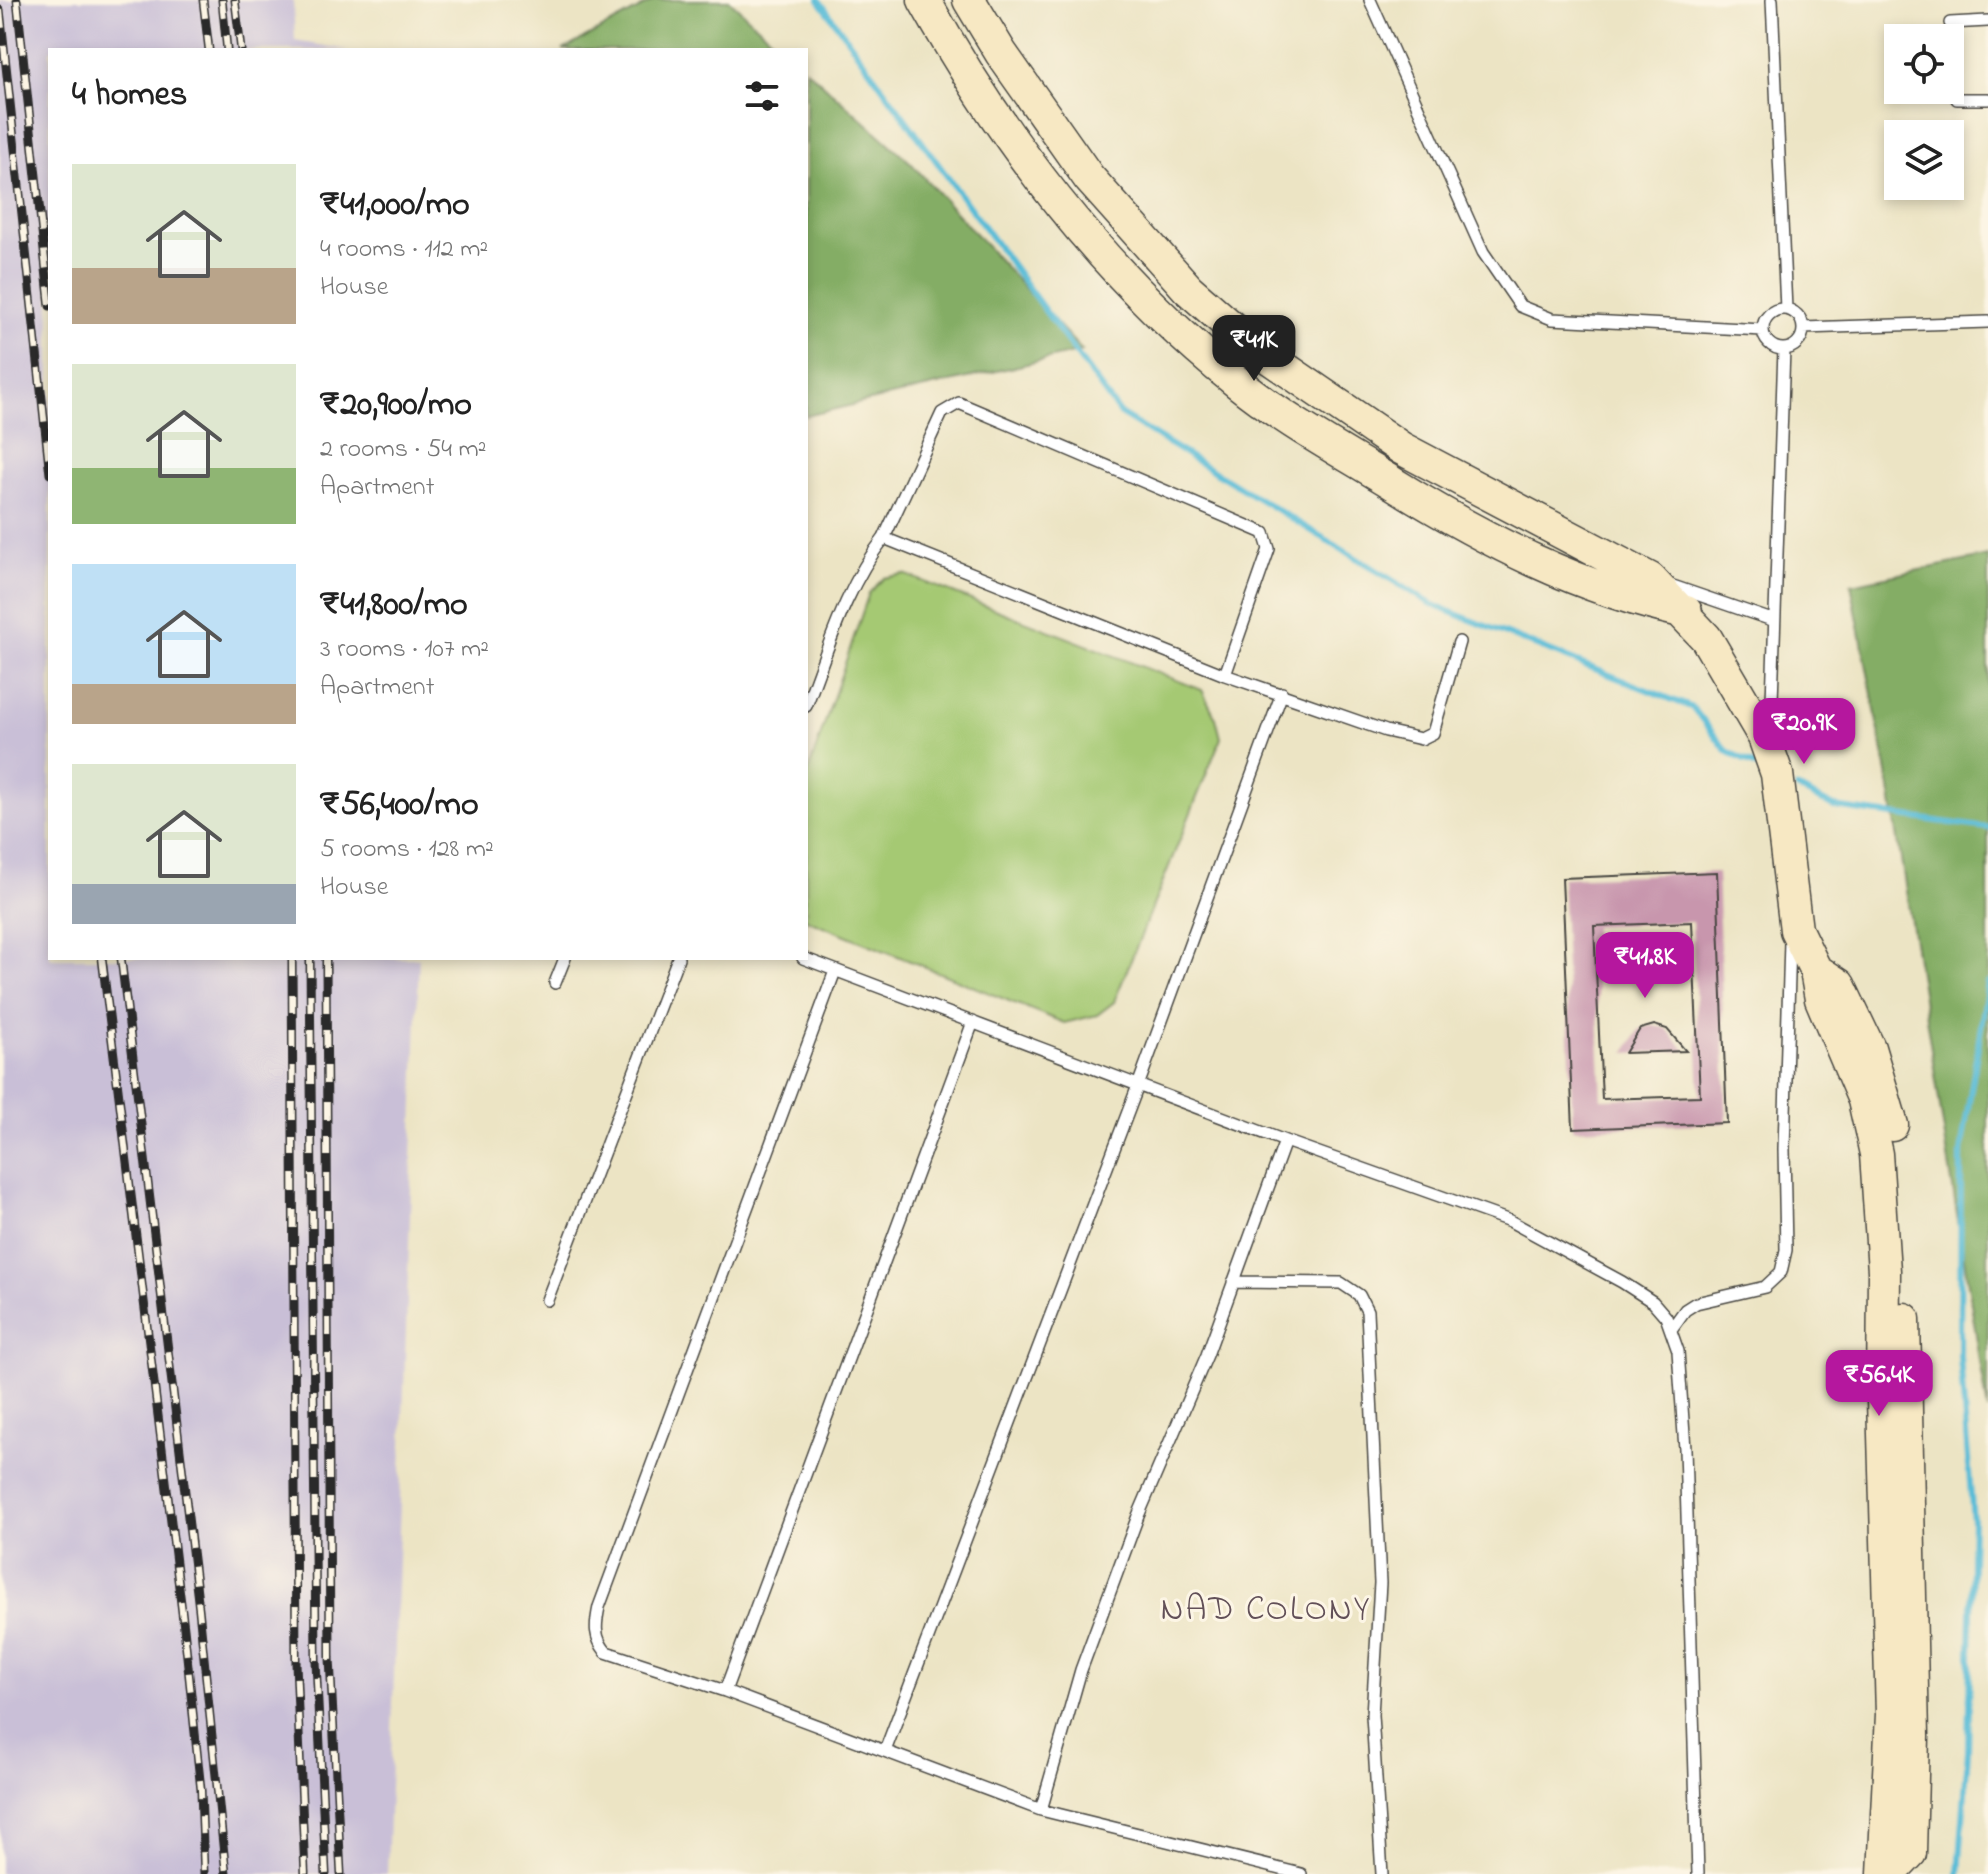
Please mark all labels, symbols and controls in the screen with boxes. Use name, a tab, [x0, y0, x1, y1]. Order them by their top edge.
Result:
map controls	[1884, 24, 1964, 200]
button: locate	[1884, 24, 1964, 104]
text: 4 homes	[72, 71, 187, 121]
icon: filters	[740, 74, 784, 118]
button: layers	[1884, 120, 1964, 200]
text: ₹41,000/mo	[320, 181, 470, 231]
icon: home	[136, 196, 232, 292]
text: 4 rooms · 112 m²	[320, 231, 488, 269]
text: House	[320, 269, 388, 307]
pin: ₹41K	[1207, 315, 1301, 383]
text: ₹41K	[1230, 322, 1278, 360]
text: ₹20,900/mo	[320, 381, 472, 431]
icon: home	[136, 396, 232, 492]
text: 2 rooms · 54 m²	[320, 431, 486, 469]
text: Apartment	[320, 469, 434, 507]
text: ₹41,800/mo	[320, 581, 468, 631]
icon: home	[136, 596, 232, 692]
text: 3 rooms · 107 m²	[320, 631, 489, 669]
text: Apartment	[320, 669, 434, 707]
pin: ₹20.9K	[1739, 698, 1869, 766]
text: ₹20.9K	[1771, 705, 1837, 743]
text: ₹56,400/mo	[320, 781, 479, 831]
icon: home	[136, 796, 232, 892]
text: 5 rooms · 128 m²	[320, 831, 494, 869]
text: House	[320, 869, 388, 907]
pin: ₹41.8K	[1580, 932, 1710, 1000]
text: ₹41.8K	[1614, 939, 1676, 977]
pin: ₹56.4K	[1814, 1350, 1944, 1418]
text: ₹56.4K	[1844, 1357, 1914, 1395]
district label: NAD COLONY	[1161, 1586, 1371, 1636]

